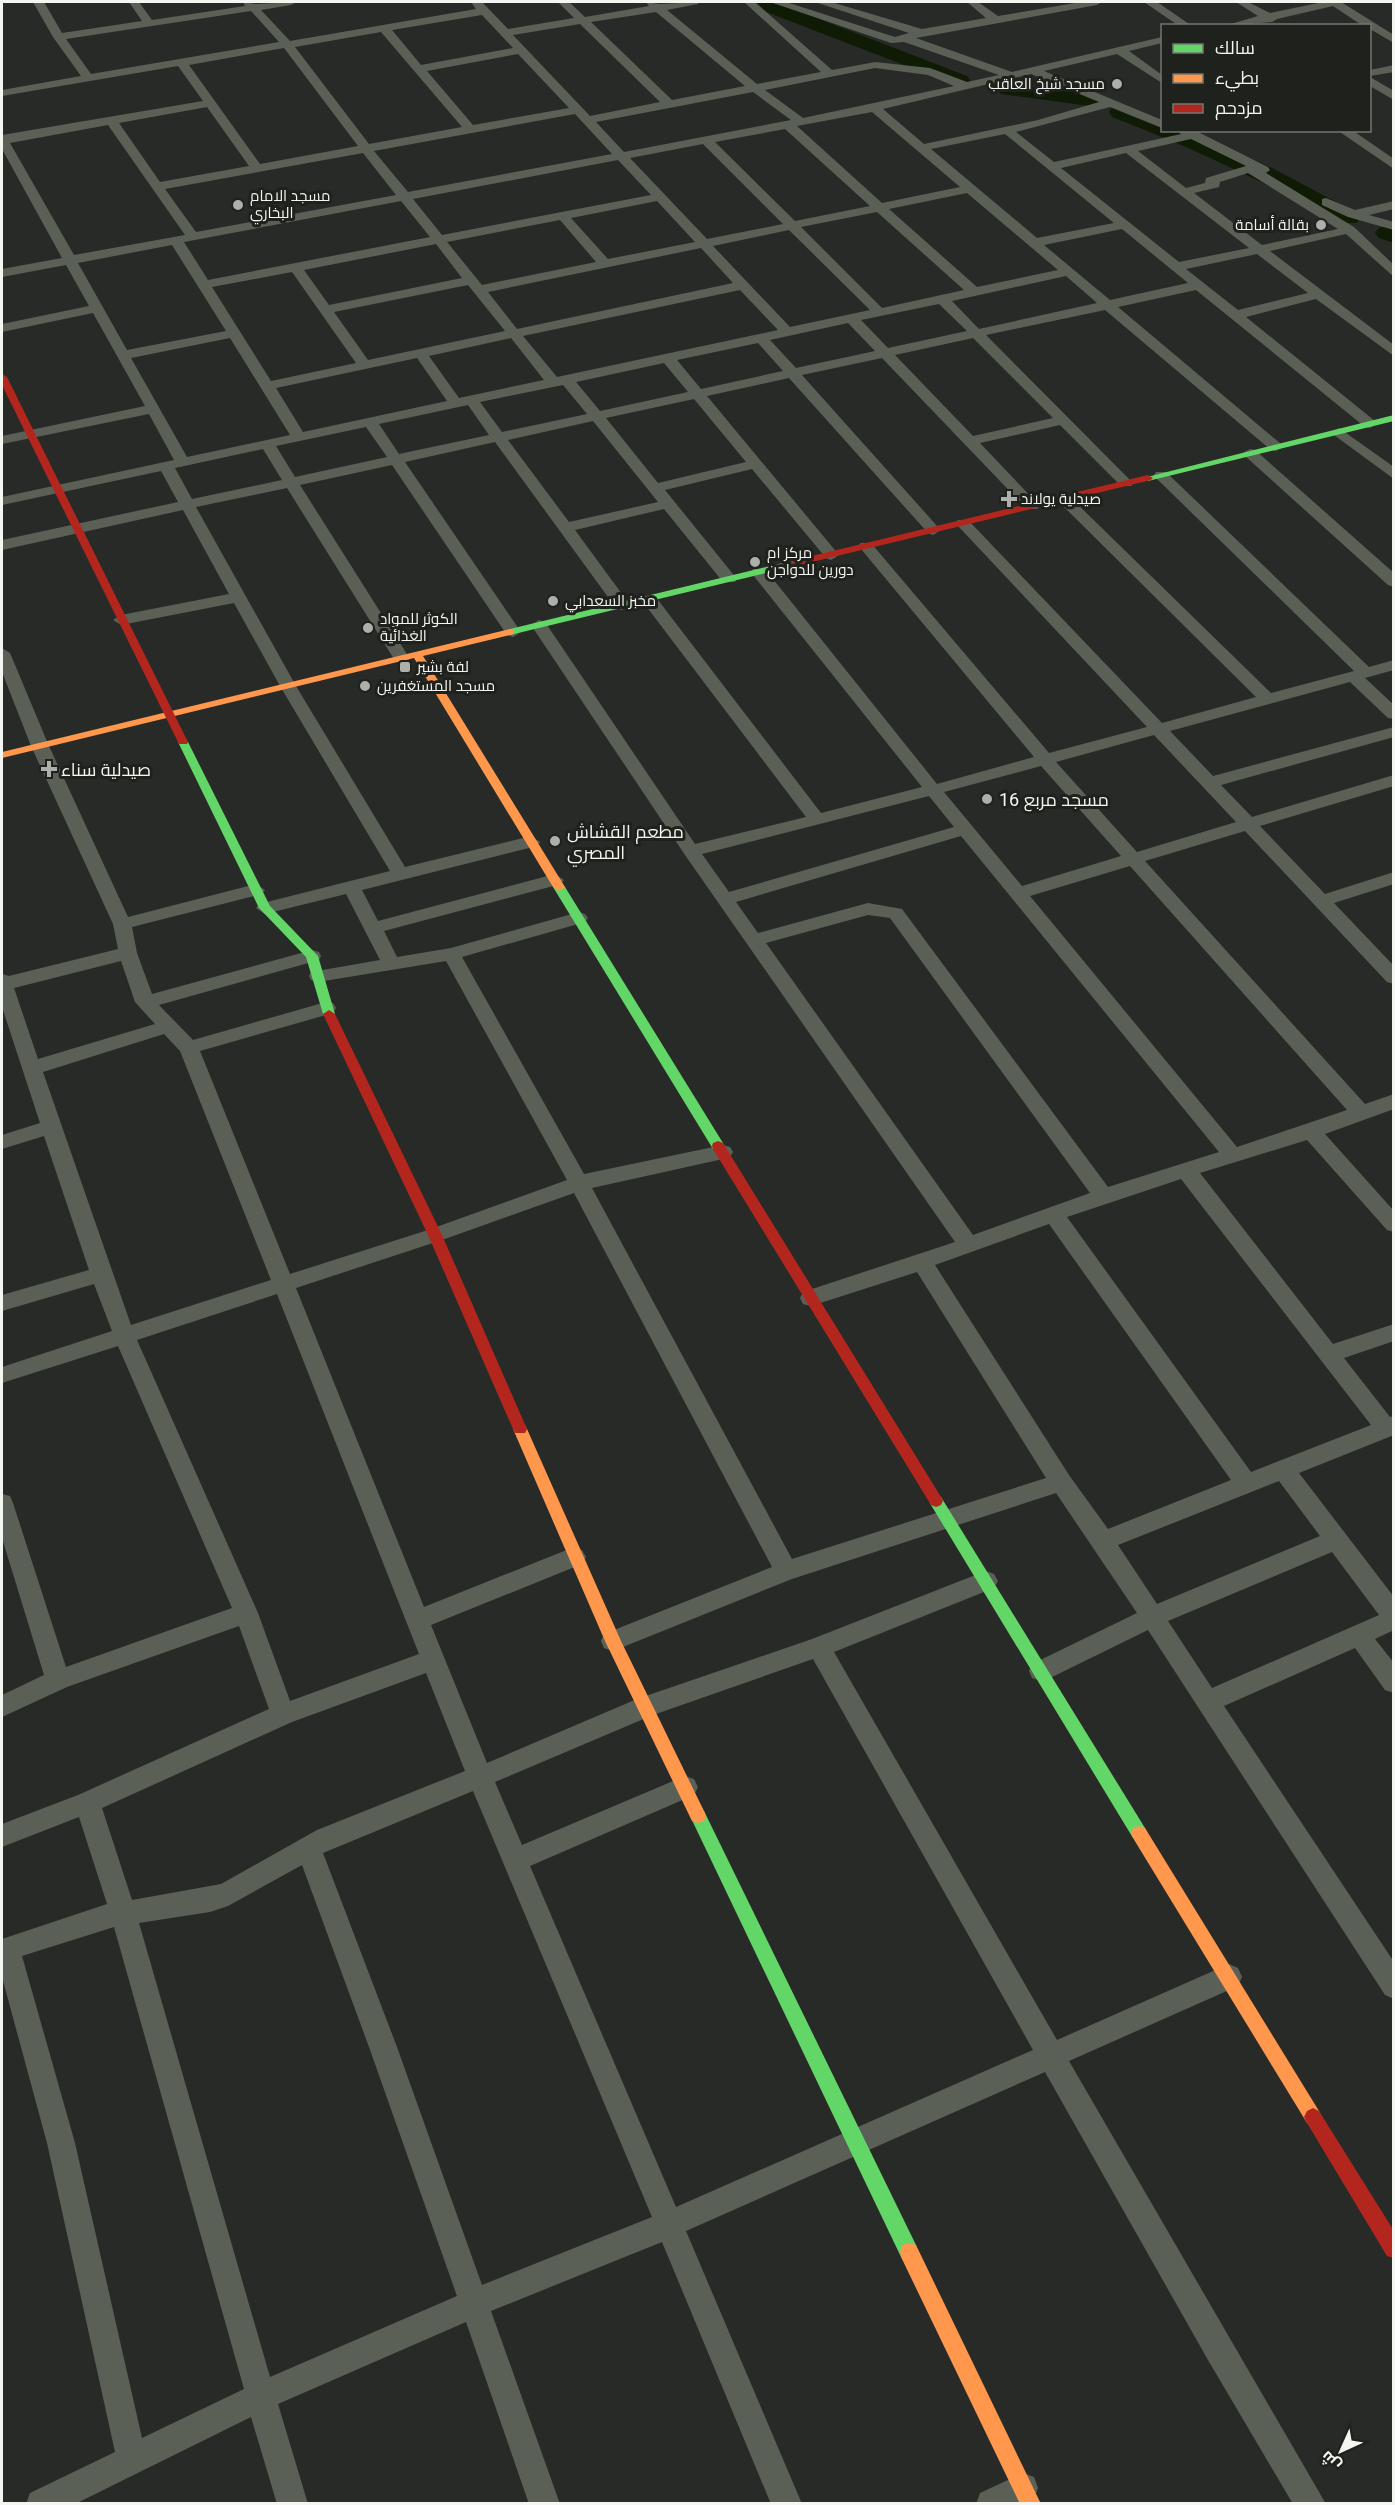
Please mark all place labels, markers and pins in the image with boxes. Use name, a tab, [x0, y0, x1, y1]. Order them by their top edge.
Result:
place label: مسجد شيخ العاقب	[988, 75, 1105, 95]
marker: مسجد شيخ العاقب	[1110, 77, 1124, 91]
place label: مسجد الامام البخاري	[250, 187, 330, 225]
marker: مسجد الامام البخاري	[231, 198, 245, 212]
place label: بقالة أسامة	[1235, 215, 1309, 234]
marker: بقالة أسامة	[1314, 218, 1328, 232]
place label: صيدلية يولاند	[1021, 490, 1101, 508]
marker: صيدلية يولاند	[1002, 492, 1016, 506]
place label: مركز ام دورين للدواجن	[767, 544, 854, 580]
marker: مركز ام دورين للدواجن	[748, 555, 762, 569]
place label: مخبز السعدابي	[565, 592, 656, 613]
marker: مخبز السعدابي	[546, 594, 560, 608]
place label: الكوثر للمواد الغذائية	[380, 610, 458, 645]
marker: الكوثر للمواد الغذائية	[361, 621, 375, 635]
place label: لفة بشير	[416, 658, 469, 676]
marker: لفة بشير	[398, 660, 412, 674]
place label: مسجد المستغفرين	[377, 677, 495, 696]
marker: مسجد المستغفرين	[358, 679, 372, 693]
place label: صيدلية سناء	[61, 759, 151, 780]
marker: صيدلية سناء	[42, 762, 56, 776]
place label: مسجد مربع 16	[999, 789, 1109, 812]
marker: مسجد مربع 16	[980, 792, 994, 806]
place label: مطعم القشاش المصري	[567, 821, 684, 867]
marker: مطعم القشاش المصري	[548, 834, 562, 848]

